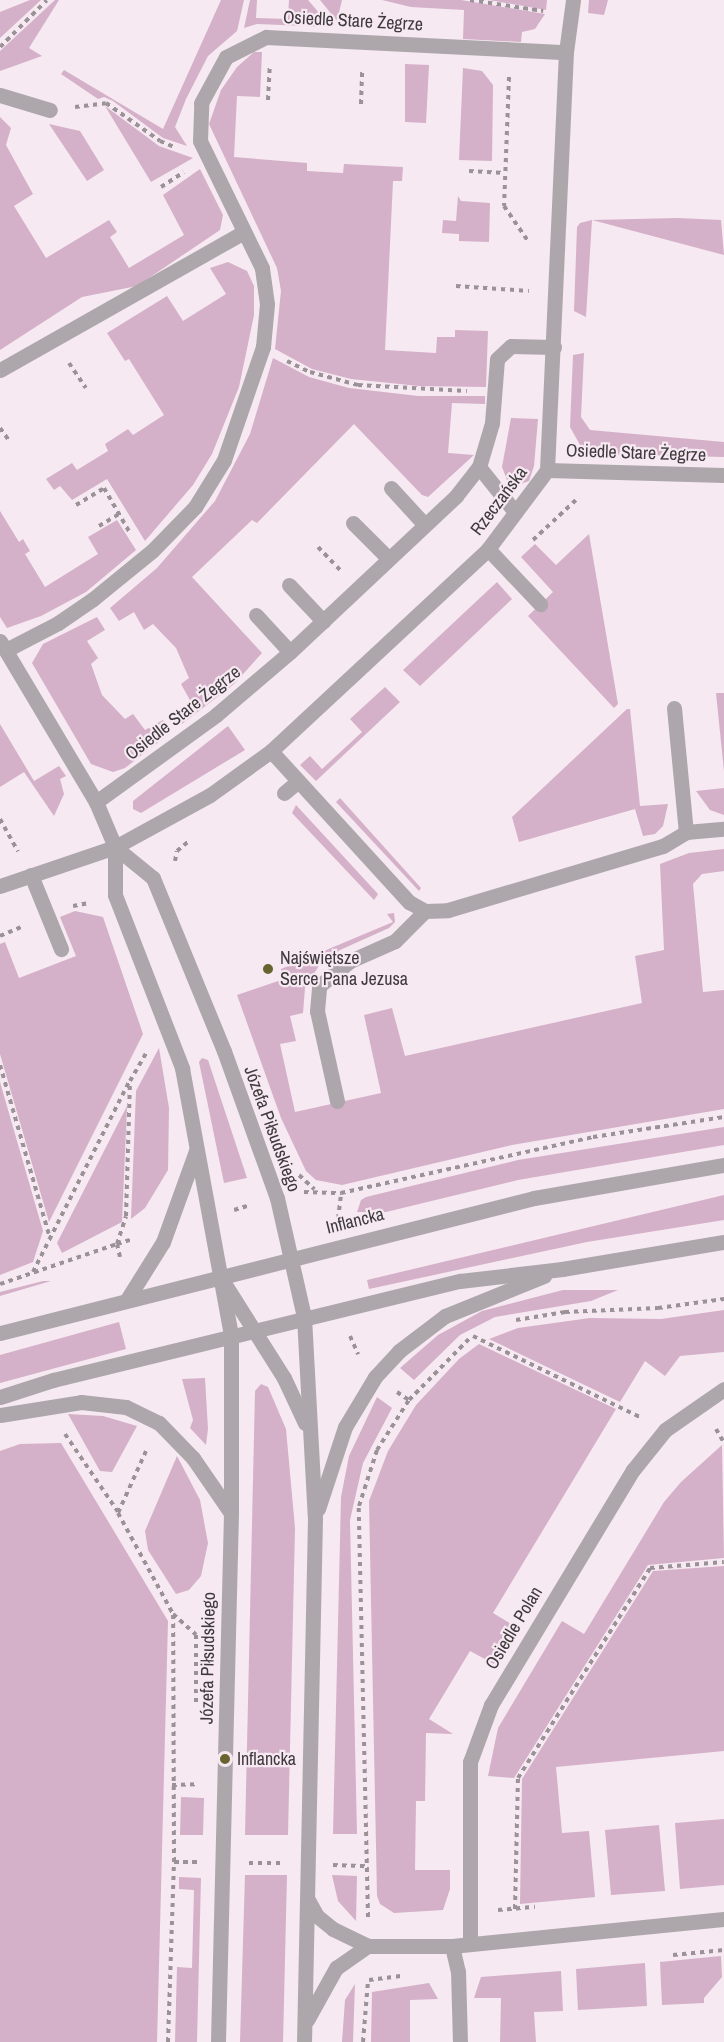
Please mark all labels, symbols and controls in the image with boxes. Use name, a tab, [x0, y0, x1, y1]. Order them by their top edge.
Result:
street label: Osiedle Stare Żegrze	[282, 7, 424, 35]
street label: Osiedle Stare Żegrze	[566, 440, 706, 466]
street label: Rzeczańska	[466, 462, 532, 540]
street label: Osiedle Stare Żegrze	[121, 661, 245, 765]
place label: Najświętsze Serce Pana Jezusa	[280, 948, 408, 990]
marker: Najświętsze Serce Pana Jezusa	[261, 962, 275, 976]
street label: Józefa Piłsudskiego	[239, 1063, 305, 1195]
street label: Inflancka	[324, 1203, 386, 1239]
street label: Osiedle Polan	[481, 1583, 547, 1673]
street label: Józefa Piłsudskiego	[196, 1592, 220, 1724]
place label: Inflancka	[237, 1748, 296, 1770]
marker: Inflancka	[218, 1752, 232, 1766]

